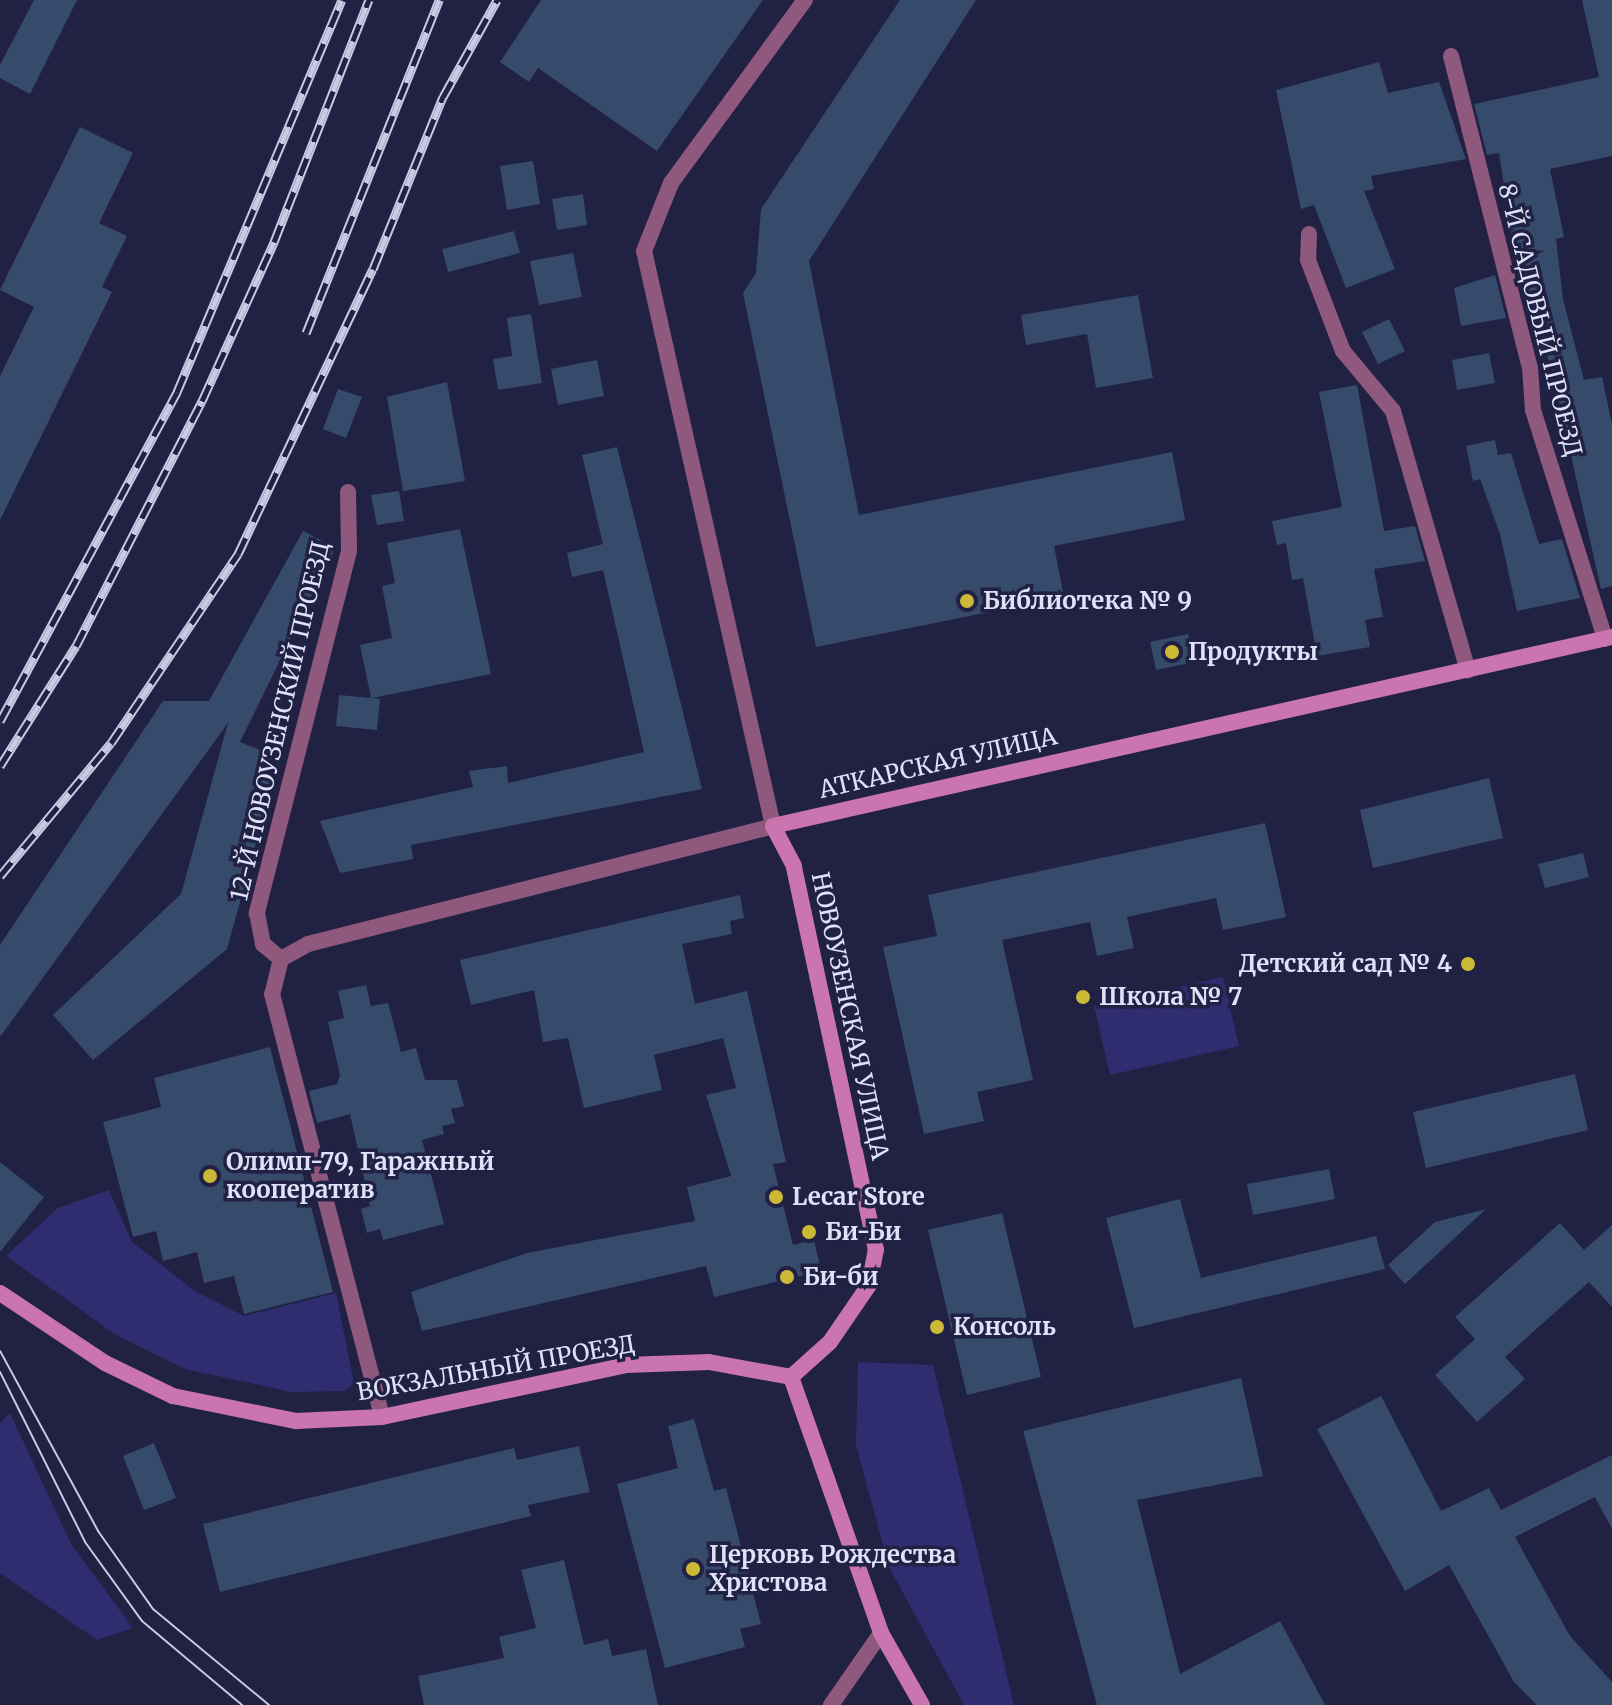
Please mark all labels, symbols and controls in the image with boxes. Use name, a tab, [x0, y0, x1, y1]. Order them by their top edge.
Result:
street label: 8-Й САДОВЫЙ ПРОЕЗД	[1492, 180, 1588, 460]
street label: 12-Й НОВОУЗЕНСКИЙ ПРОЕЗД	[225, 538, 335, 904]
place label: Библиотека № 9	[983, 587, 1192, 615]
marker: Библиотека № 9	[958, 592, 976, 610]
place label: Продукты	[1188, 638, 1318, 666]
marker: Продукты	[1163, 643, 1181, 661]
street label: АТКАРСКАЯ УЛИЦА	[816, 722, 1060, 804]
street label: НОВОУЗЕНСКАЯ УЛИЦА	[805, 870, 895, 1162]
place label: Детский сад № 4	[1239, 950, 1452, 978]
marker: Детский сад № 4	[1459, 955, 1477, 973]
place label: Школа № 7	[1099, 983, 1242, 1011]
marker: Школа № 7	[1074, 988, 1092, 1006]
place label: Олимп-79, Гаражный кооператив	[226, 1148, 494, 1204]
marker: Олимп-79, Гаражный кооператив	[201, 1167, 219, 1185]
place label: Lecar Store	[792, 1183, 925, 1211]
marker: Lecar Store	[767, 1188, 785, 1206]
place label: Би-Би	[825, 1218, 901, 1246]
marker: Би-Би	[800, 1223, 818, 1241]
place label: Би-би	[803, 1263, 879, 1291]
marker: Би-би	[778, 1268, 796, 1286]
place label: Консоль	[953, 1313, 1056, 1341]
marker: Консоль	[928, 1318, 946, 1336]
street label: ВОКЗАЛЬНЫЙ ПРОЕЗД	[355, 1329, 637, 1407]
place label: Церковь Рождества Христова	[709, 1541, 956, 1597]
marker: Церковь Рождества Христова	[684, 1560, 702, 1578]

